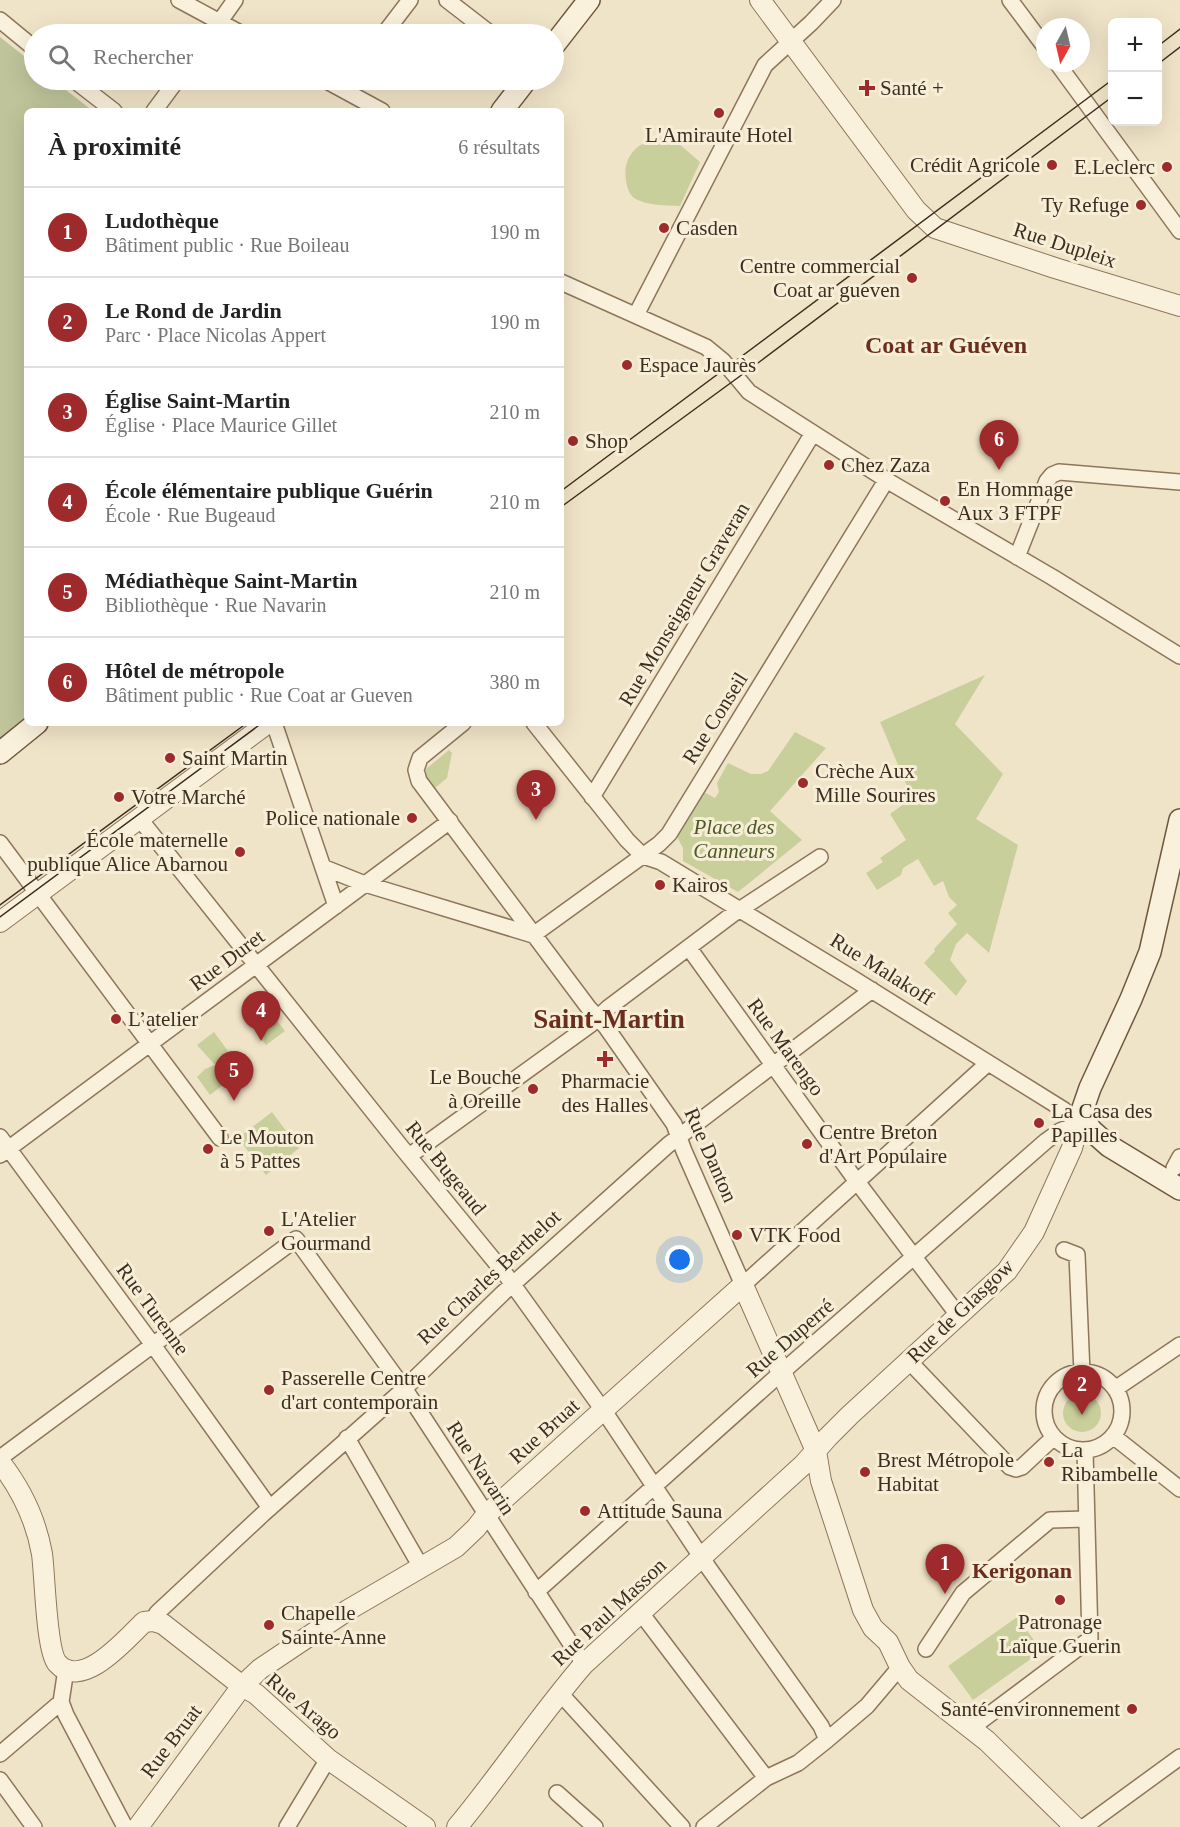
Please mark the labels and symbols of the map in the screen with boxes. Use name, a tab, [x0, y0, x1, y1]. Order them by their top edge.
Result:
north arrow	[1036, 18, 1090, 72]
place label: Santé +	[880, 76, 944, 100]
marker: Santé +	[858, 79, 876, 97]
marker: L'Amiraute Hotel	[712, 106, 726, 120]
place label: L'Amiraute Hotel	[645, 123, 793, 147]
place label: Crédit Agricole	[910, 153, 1040, 177]
place label: E.Leclerc	[1074, 155, 1155, 179]
marker: Crédit Agricole	[1045, 158, 1059, 172]
marker: E.Leclerc	[1160, 160, 1174, 174]
place label: Ty Refuge	[1041, 193, 1129, 217]
marker: Ty Refuge	[1134, 198, 1148, 212]
place label: Casden	[676, 216, 738, 240]
street label: Rue Dupleix	[1011, 217, 1120, 273]
marker: Casden	[657, 221, 671, 235]
place label: Centre commercial Coat ar gueven	[740, 254, 900, 302]
marker: Centre commercial Coat ar gueven	[905, 271, 919, 285]
district label: Coat ar Guéven	[865, 332, 1027, 358]
place label: Espace Jaurès	[639, 353, 756, 377]
marker: Espace Jaurès	[620, 358, 634, 372]
pin: 6	[980, 420, 1018, 470]
place label: Shop	[585, 429, 628, 453]
marker: Shop	[566, 434, 580, 448]
place label: Chez Zaza	[841, 453, 931, 477]
marker: Chez Zaza	[822, 458, 836, 472]
place label: En Hommage Aux 3 FTPF	[957, 477, 1073, 525]
marker: En Hommage Aux 3 FTPF	[938, 494, 952, 508]
street label: Rue Monseigneur Graveran	[614, 497, 755, 710]
street label: Rue Conseil	[677, 668, 753, 768]
place label: Saint Martin	[182, 746, 288, 770]
marker: Saint Martin	[163, 751, 177, 765]
place label: Crèche Aux Mille Sourires	[815, 759, 936, 807]
pin: 3	[516, 770, 556, 820]
marker: Crèche Aux Mille Sourires	[796, 776, 810, 790]
place label: Votre Marché	[131, 785, 246, 809]
marker: Votre Marché	[112, 790, 126, 804]
place label: Police nationale	[265, 806, 400, 830]
marker: Police nationale	[405, 811, 419, 825]
park label: Place des Canneurs	[692, 815, 775, 863]
place label: École maternelle publique Alice Abarnou	[27, 828, 228, 876]
marker: École maternelle publique Alice Abarnou	[233, 845, 247, 859]
place label: Kairos	[672, 873, 728, 897]
marker: Kairos	[653, 878, 667, 892]
street label: Rue Duret	[185, 924, 269, 996]
street label: Rue Malakoff	[826, 928, 938, 1010]
pin: 4	[242, 992, 280, 1041]
street label: Rue Marengo	[743, 993, 829, 1101]
district label: Saint-Martin	[533, 1004, 685, 1034]
place label: L’atelier	[128, 1007, 198, 1031]
marker: L’atelier	[109, 1012, 123, 1026]
pin: 5	[214, 1052, 254, 1101]
marker: Pharmacie des Halles	[598, 1052, 612, 1066]
place label: Le Bouche à Oreille	[429, 1065, 521, 1113]
place label: Pharmacie des Halles	[561, 1069, 649, 1117]
marker: Le Bouche à Oreille	[526, 1082, 540, 1096]
place label: La Casa des Papilles	[1051, 1099, 1152, 1147]
street label: Rue Danton	[680, 1104, 743, 1206]
street label: Rue Bugeaud	[401, 1116, 491, 1220]
marker: La Casa des Papilles	[1032, 1116, 1046, 1130]
place label: Centre Breton d'Art Populaire	[819, 1120, 947, 1168]
place label: Le Mouton à 5 Pattes	[220, 1125, 314, 1173]
marker: Centre Breton d'Art Populaire	[800, 1137, 814, 1151]
marker: Le Mouton à 5 Pattes	[201, 1142, 215, 1156]
street label: Rue Charles Berthelot	[413, 1204, 566, 1349]
place label: L'Atelier Gourmand	[281, 1207, 371, 1255]
place label: VTK Food	[749, 1223, 841, 1247]
marker: L'Atelier Gourmand	[262, 1224, 276, 1238]
marker: VTK Food	[730, 1228, 744, 1242]
your location	[665, 1245, 694, 1274]
street label: Rue de Glasgow	[902, 1254, 1019, 1368]
street label: Rue Turenne	[112, 1258, 194, 1360]
street label: Rue Duperré	[741, 1294, 839, 1382]
place label: Passerelle Centre d'art contemporain	[281, 1366, 439, 1414]
pin: 2	[1062, 1366, 1102, 1415]
marker: Passerelle Centre d'art contemporain	[262, 1383, 276, 1397]
street label: Rue Bruat	[504, 1393, 584, 1469]
street label: Rue Navarin	[442, 1417, 520, 1520]
place label: La Ribambelle	[1061, 1438, 1158, 1486]
place label: Brest Métropole Habitat	[877, 1448, 1014, 1496]
marker: La Ribambelle	[1042, 1455, 1056, 1469]
marker: Brest Métropole Habitat	[858, 1465, 872, 1479]
place label: Attitude Sauna	[597, 1499, 723, 1523]
marker: Attitude Sauna	[578, 1504, 592, 1518]
pin: 1	[926, 1544, 964, 1594]
street label: Rue Paul Masson	[547, 1553, 671, 1671]
district label: Kerigonan	[972, 1558, 1072, 1583]
marker: Patronage Laïque Guerin	[1053, 1593, 1067, 1607]
place label: Chapelle Sainte-Anne	[281, 1601, 386, 1649]
place label: Patronage Laïque Guerin	[999, 1610, 1121, 1658]
marker: Chapelle Sainte-Anne	[262, 1618, 276, 1632]
street label: Rue Arago	[262, 1668, 346, 1744]
place label: Santé-environnement	[940, 1697, 1120, 1721]
street label: Rue Bruat	[136, 1699, 206, 1782]
marker: Santé-environnement	[1125, 1702, 1139, 1716]

